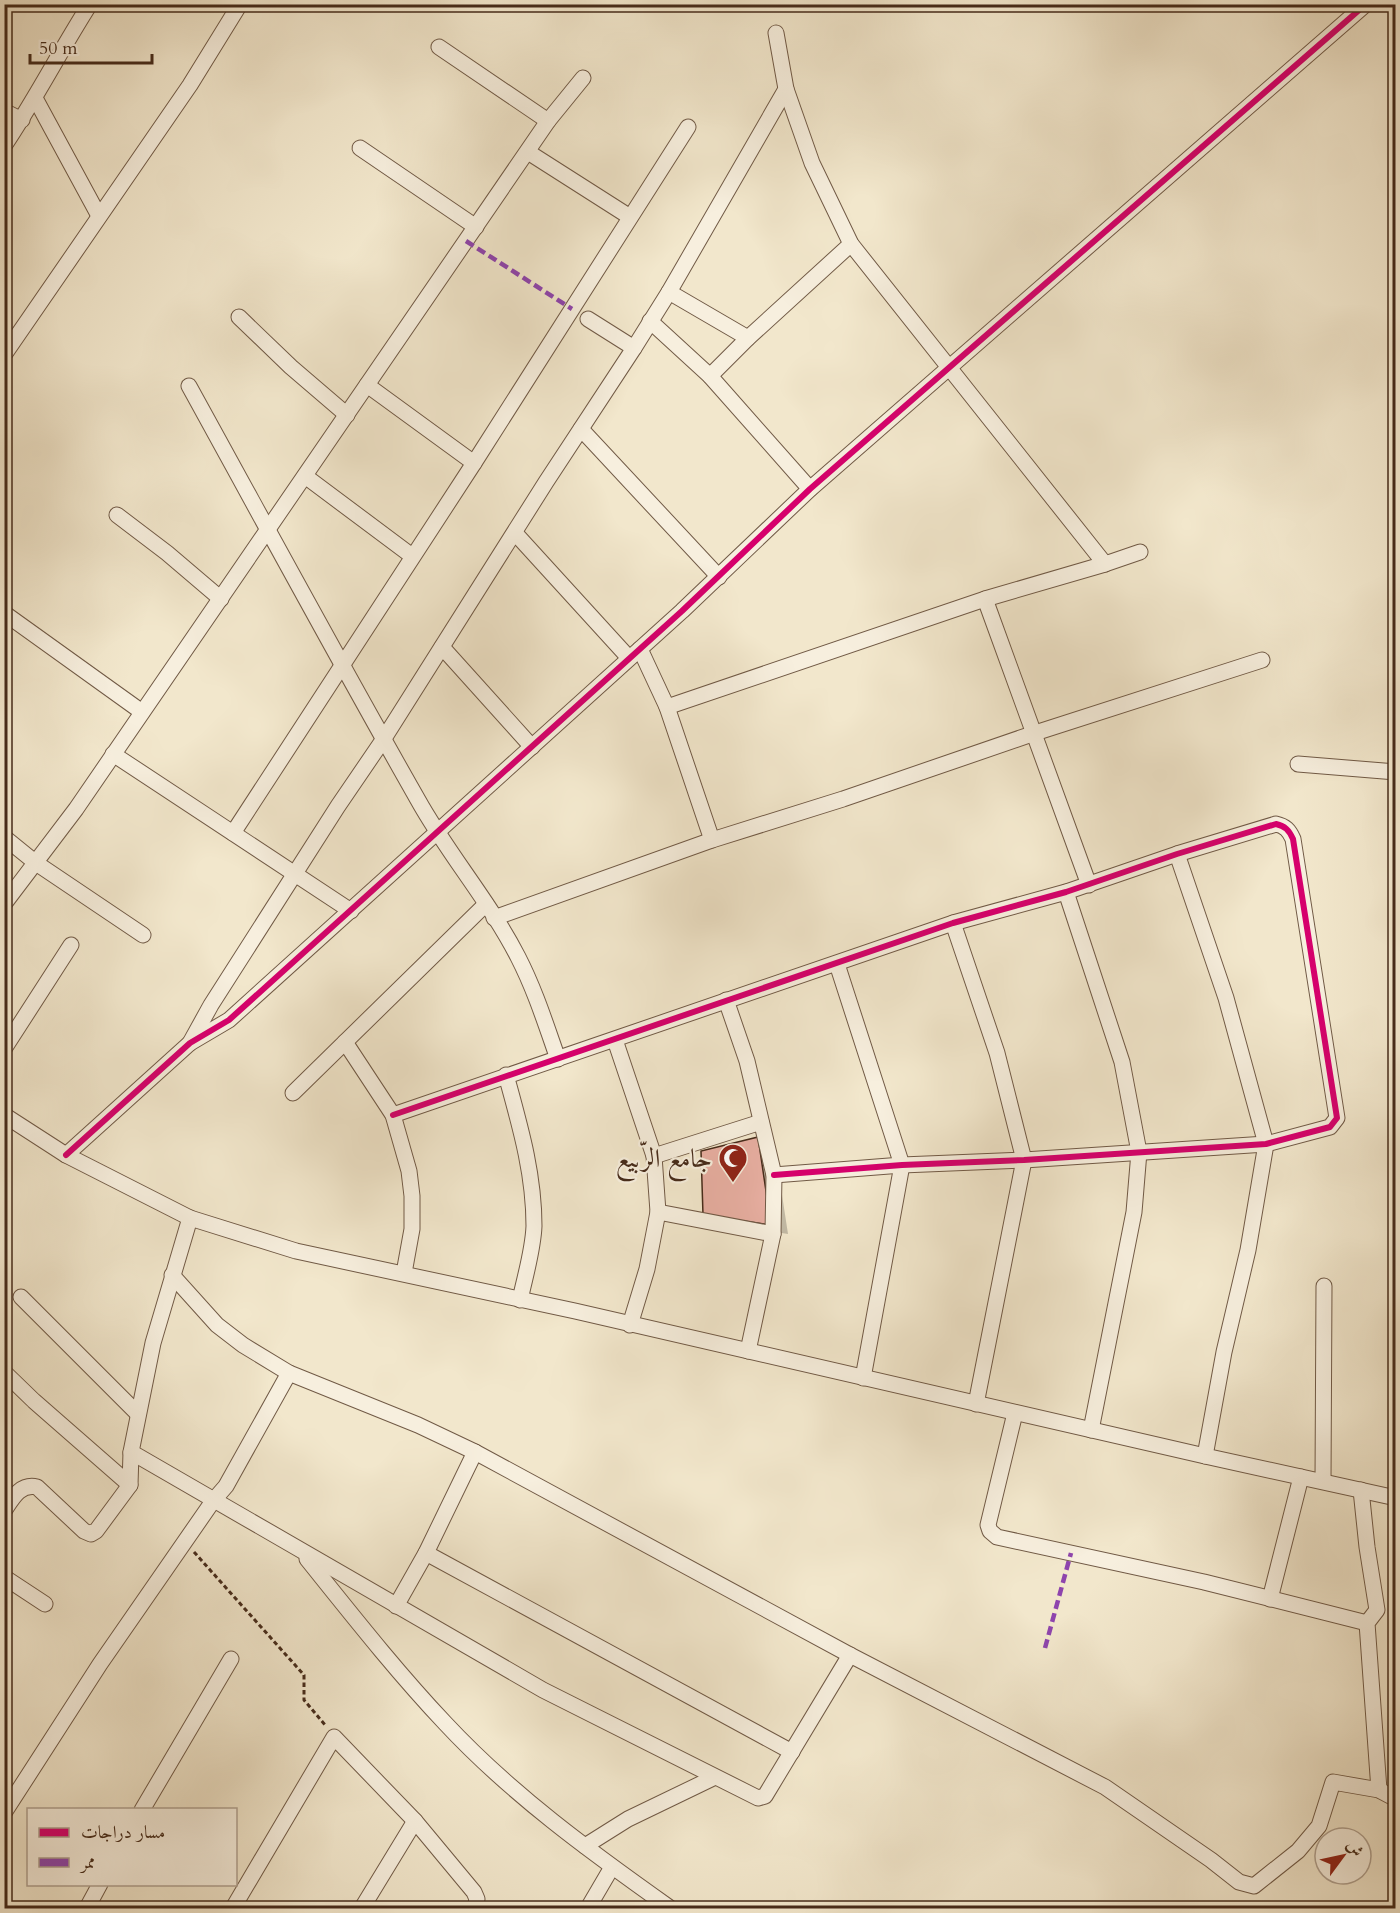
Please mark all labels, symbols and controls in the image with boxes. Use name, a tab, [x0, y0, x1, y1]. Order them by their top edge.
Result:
scale bar	[30, 27, 152, 65]
text: 50 m	[39, 36, 78, 61]
place label: جامع الرّبيع	[616, 1140, 712, 1182]
mosque icon: جامع الرّبيع	[717, 1142, 749, 1184]
legend	[27, 1808, 237, 1886]
text: مسار دراجات	[81, 1820, 165, 1845]
north arrow	[1313, 1826, 1373, 1886]
text: ش	[1341, 1836, 1368, 1861]
text: ممر	[79, 1850, 95, 1875]

